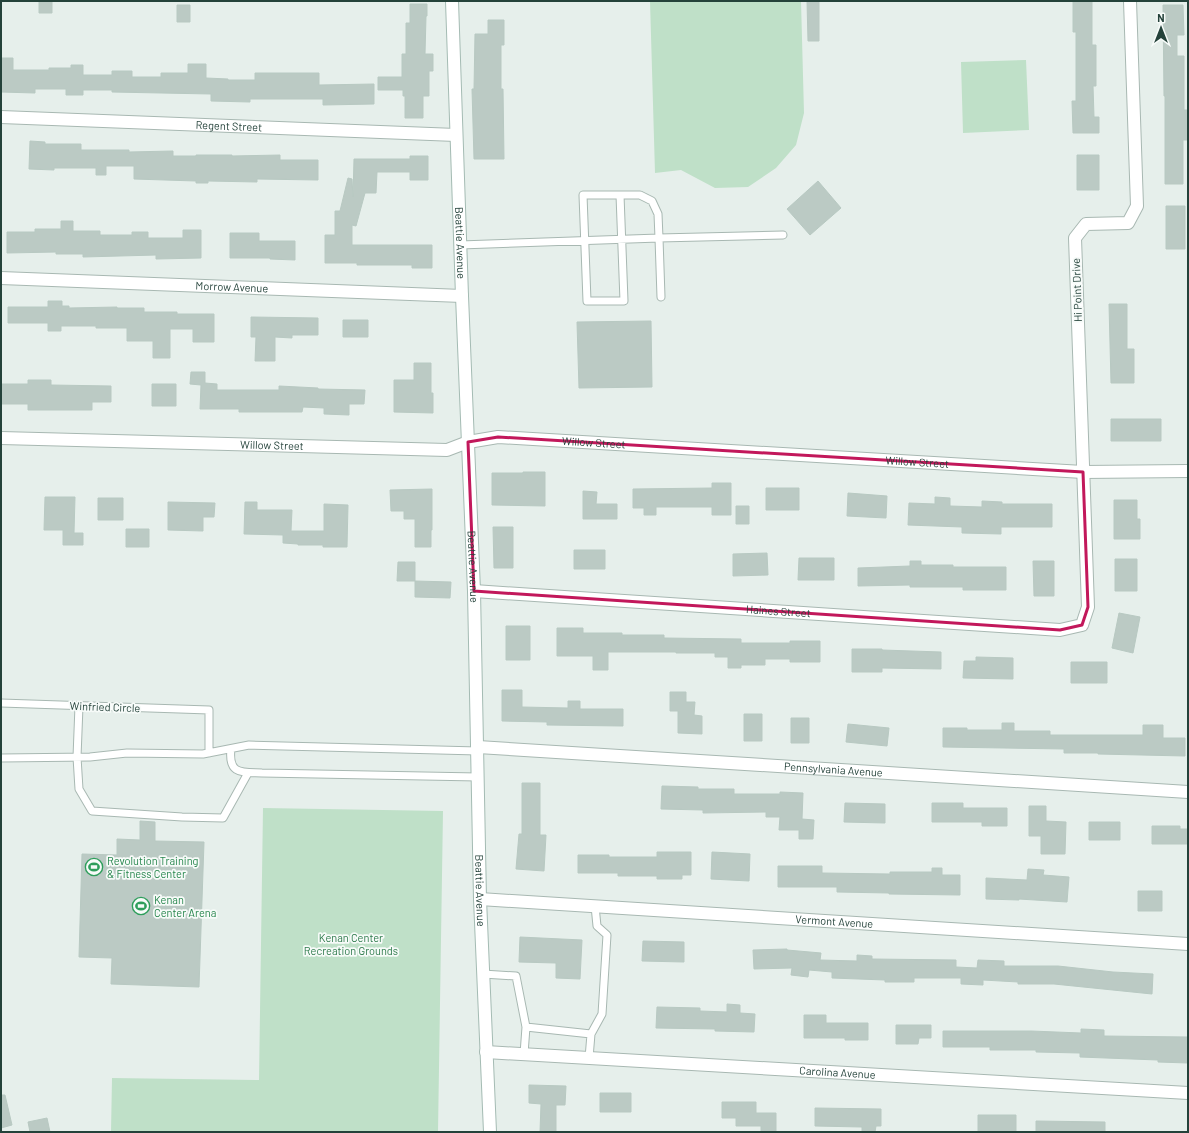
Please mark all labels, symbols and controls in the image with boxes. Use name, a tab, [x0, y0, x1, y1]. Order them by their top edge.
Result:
north arrow	[1141, 8, 1181, 48]
text: N	[1157, 11, 1165, 24]
street label: Regent Street	[195, 118, 262, 133]
street label: Beattie Avenue	[453, 207, 468, 279]
street label: Hi Point Drive	[1069, 258, 1084, 322]
street label: Morrow Avenue	[195, 279, 269, 294]
street label: Willow Street	[562, 434, 626, 451]
street label: Willow Street	[240, 437, 304, 452]
street label: Willow Street	[885, 453, 949, 470]
street label: Beattie Avenue	[466, 530, 481, 603]
street label: Haines Street	[746, 602, 811, 619]
street label: Winfried Circle	[69, 699, 141, 714]
street label: Pennsylvania Avenue	[784, 759, 883, 779]
place label: Revolution Training & Fitness Center	[107, 854, 199, 880]
street label: Beattie Avenue	[473, 854, 488, 927]
sports icon: Revolution Training & Fitness Center	[84, 857, 104, 877]
place label: Kenan Center Arena	[154, 893, 216, 919]
sports icon: Kenan Center Arena	[131, 896, 151, 916]
street label: Vermont Avenue	[795, 912, 874, 930]
park label: Kenan Center Recreation Grounds	[304, 931, 398, 957]
street label: Carolina Avenue	[799, 1063, 876, 1081]

